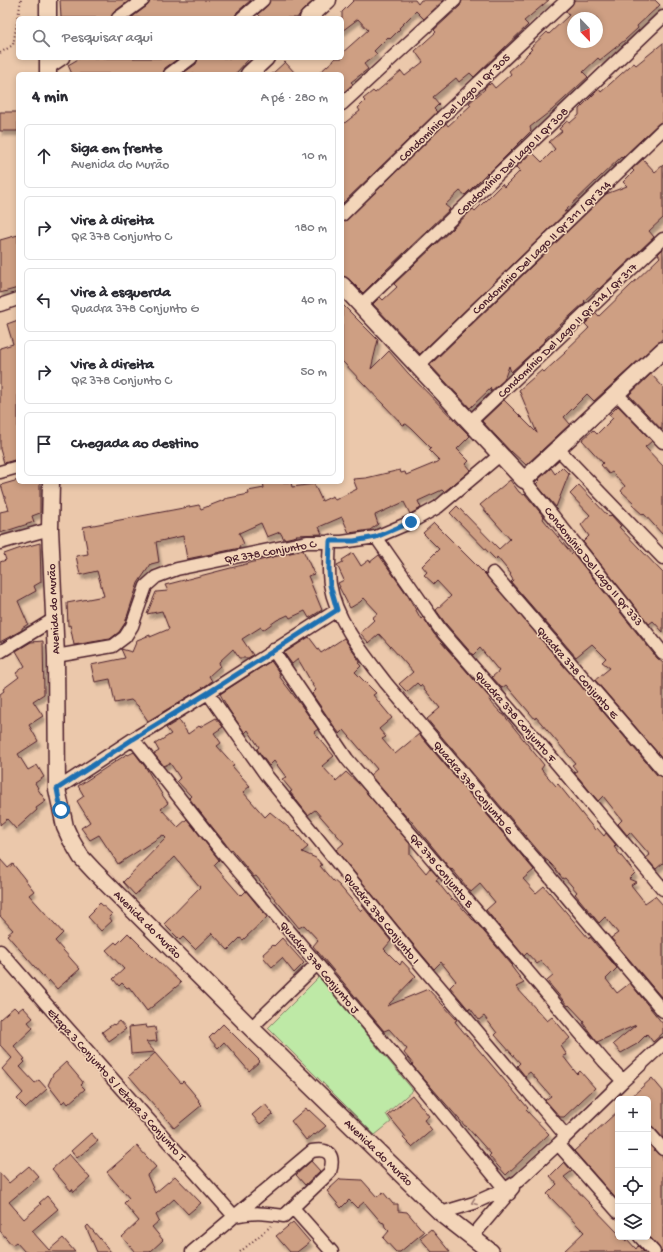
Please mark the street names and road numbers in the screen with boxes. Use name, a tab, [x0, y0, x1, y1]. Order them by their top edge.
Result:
street label: Condomínio Del Lago II Qr 305	[397, 51, 514, 165]
street label: Condomínio Del Lago II Qr 308	[455, 105, 573, 220]
street label: Condomínio Del Lago II Qr 311 / Qr 314	[470, 178, 615, 318]
street label: Condomínio Del Lago II Qr 314 / Qr 317	[496, 261, 641, 402]
street label: Condomínio Del Lago II Qr 333	[540, 505, 645, 630]
street label: QR 378 Conjunto C	[223, 538, 319, 568]
street label: Avenida do Murão	[46, 563, 64, 655]
street label: Quadra 378 Conjunto E	[533, 624, 621, 723]
street label: Quadra 378 Conjunto F	[471, 669, 559, 766]
street label: Quadra 378 Conjunto G	[429, 739, 516, 838]
street label: QR 378 Conjunto B	[405, 831, 476, 912]
street label: Quadra 378 Conjunto I	[339, 871, 422, 968]
street label: Avenida do Murão	[110, 888, 184, 962]
street label: Quadra 378 Conjunto J	[276, 919, 362, 1018]
street label: Etapa 3 Conjunto S / Etapa 3 Conjunto T	[43, 1006, 189, 1165]
street label: Avenida do Murão	[340, 1117, 415, 1190]

